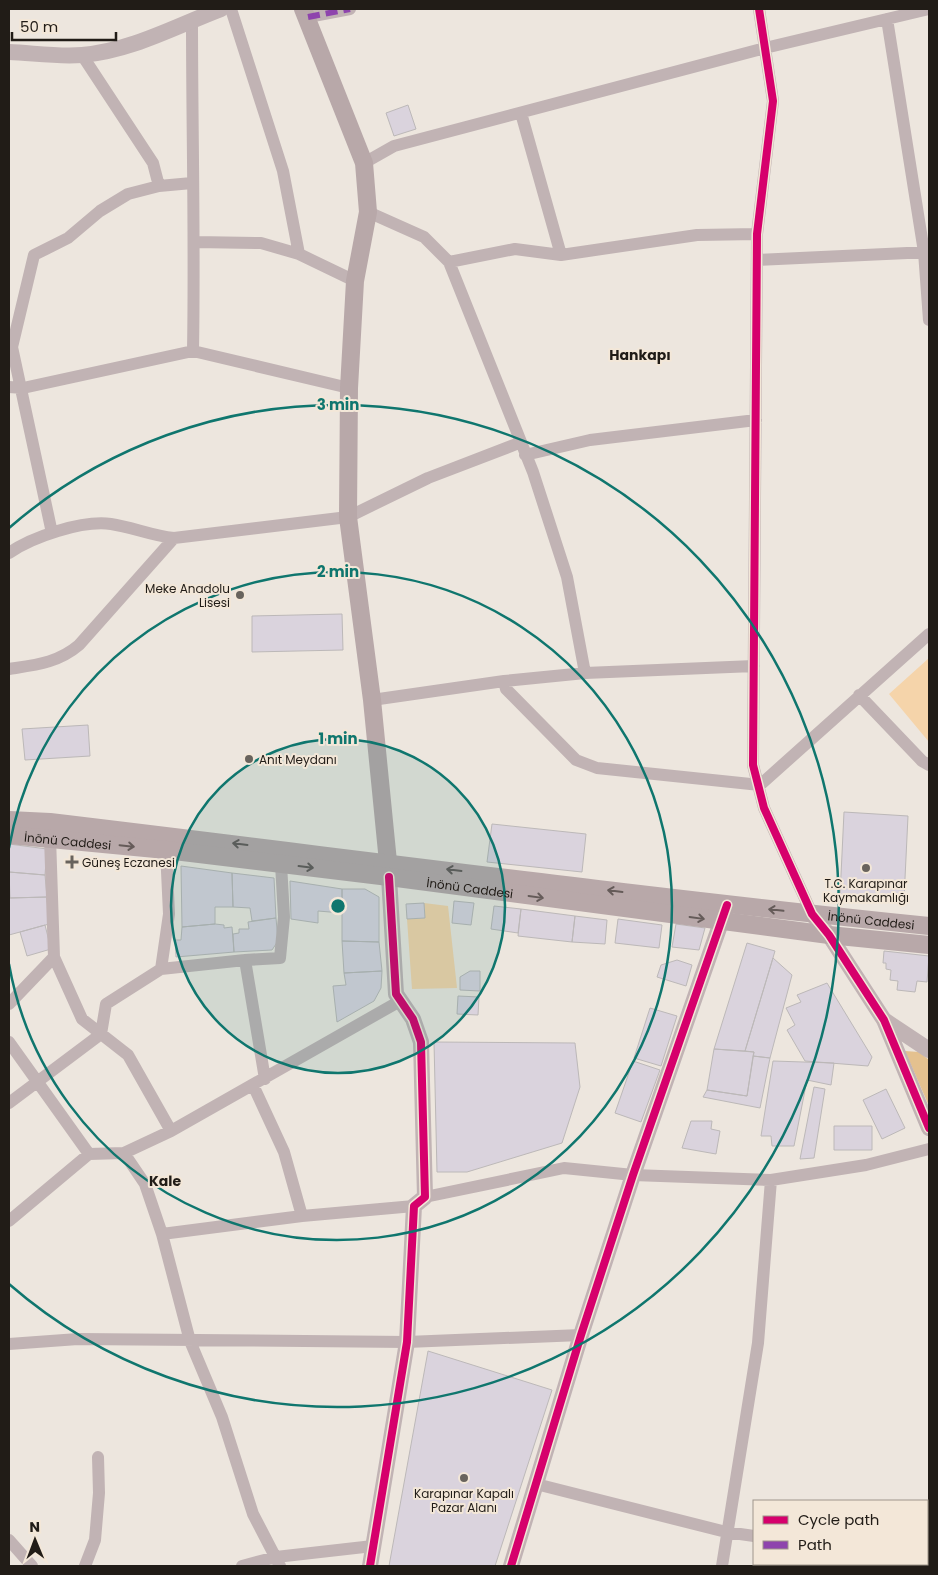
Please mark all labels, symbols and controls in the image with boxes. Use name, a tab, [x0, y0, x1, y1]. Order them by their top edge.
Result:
scale bar	[12, 10, 116, 42]
text: 50 m	[20, 16, 58, 37]
district label: Hankapı	[609, 345, 671, 365]
text: 3 min	[317, 394, 359, 415]
text: 2 min	[317, 561, 359, 582]
place label: Meke Anadolu Lisesi	[145, 580, 230, 611]
marker: Meke Anadolu Lisesi	[234, 589, 246, 601]
text: 1 min	[318, 728, 358, 749]
place label: Anıt Meydanı	[259, 751, 337, 768]
marker: Anıt Meydanı	[243, 753, 255, 765]
street label: İnönü Caddesi	[24, 828, 112, 853]
one-way arrow	[233, 839, 249, 849]
one-way arrow	[119, 841, 135, 851]
place label: Güneş Eczanesi	[82, 854, 175, 871]
marker: Güneş Eczanesi	[66, 856, 78, 868]
one-way arrow	[297, 862, 313, 872]
marker: T.C. Karapınar Kaymakamlığı	[860, 862, 872, 874]
one-way arrow	[446, 865, 462, 875]
street label: İnönü Caddesi	[426, 874, 514, 902]
place label: T.C. Karapınar Kaymakamlığı	[823, 875, 909, 906]
one-way arrow	[607, 886, 623, 896]
one-way arrow	[528, 892, 544, 902]
centre of rings	[329, 897, 347, 915]
one-way arrow	[769, 906, 785, 915]
street label: İnönü Caddesi	[827, 907, 915, 933]
one-way arrow	[689, 913, 705, 923]
district label: Kale	[149, 1171, 181, 1191]
marker: Karapınar Kapalı Pazar Alanı	[458, 1472, 470, 1484]
place label: Karapınar Kapalı Pazar Alanı	[414, 1485, 514, 1516]
legend	[753, 1500, 928, 1565]
text: Cycle path	[798, 1509, 879, 1530]
north arrow	[10, 1515, 60, 1565]
text: N	[29, 1517, 40, 1537]
text: Path	[798, 1534, 832, 1555]

